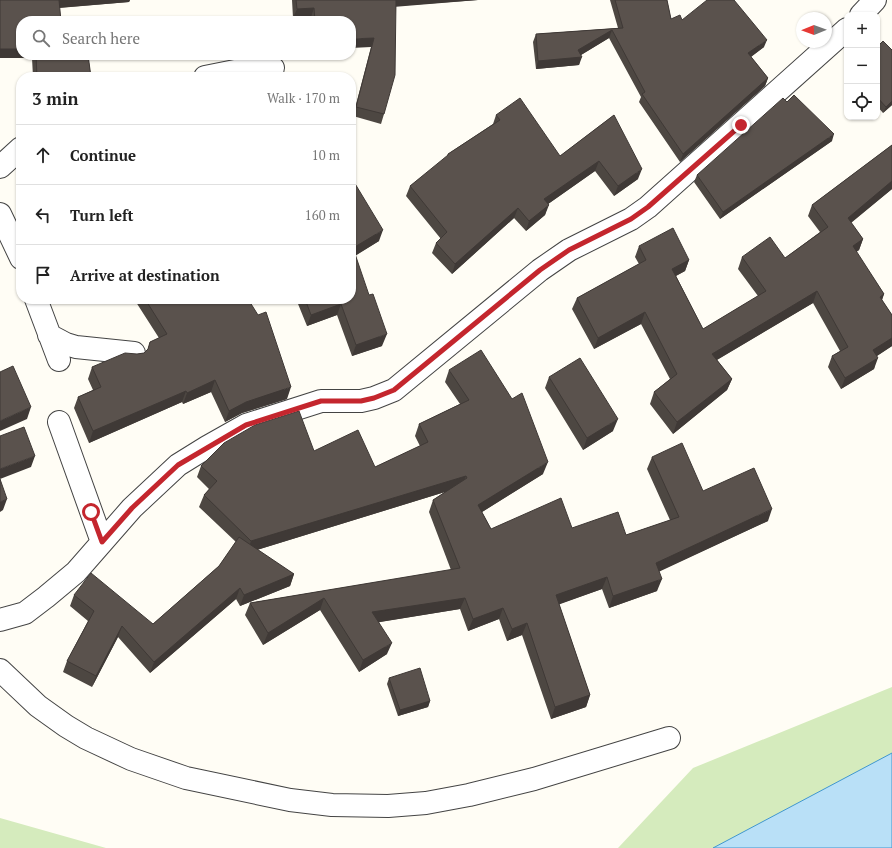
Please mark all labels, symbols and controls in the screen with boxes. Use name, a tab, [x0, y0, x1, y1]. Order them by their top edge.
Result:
north arrow	[796, 12, 832, 48]
map controls	[844, 12, 880, 120]
button: +	[844, 12, 880, 48]
search box	[16, 16, 356, 60]
icon: search	[30, 27, 52, 49]
text: Search here	[62, 28, 140, 48]
button: −	[844, 48, 880, 84]
button: locate	[844, 84, 880, 120]
text: 3 min	[32, 87, 79, 110]
text: Walk · 170 m	[267, 89, 340, 107]
route end	[732, 116, 750, 134]
icon: ahead	[32, 144, 54, 166]
text: Continue	[70, 145, 136, 165]
text: 10 m	[312, 146, 340, 164]
icon: left	[32, 204, 54, 226]
text: Turn left	[70, 205, 134, 225]
text: 160 m	[305, 206, 340, 224]
icon: arrive	[32, 264, 54, 286]
text: Arrive at destination	[70, 265, 220, 285]
route start	[82, 503, 100, 521]

